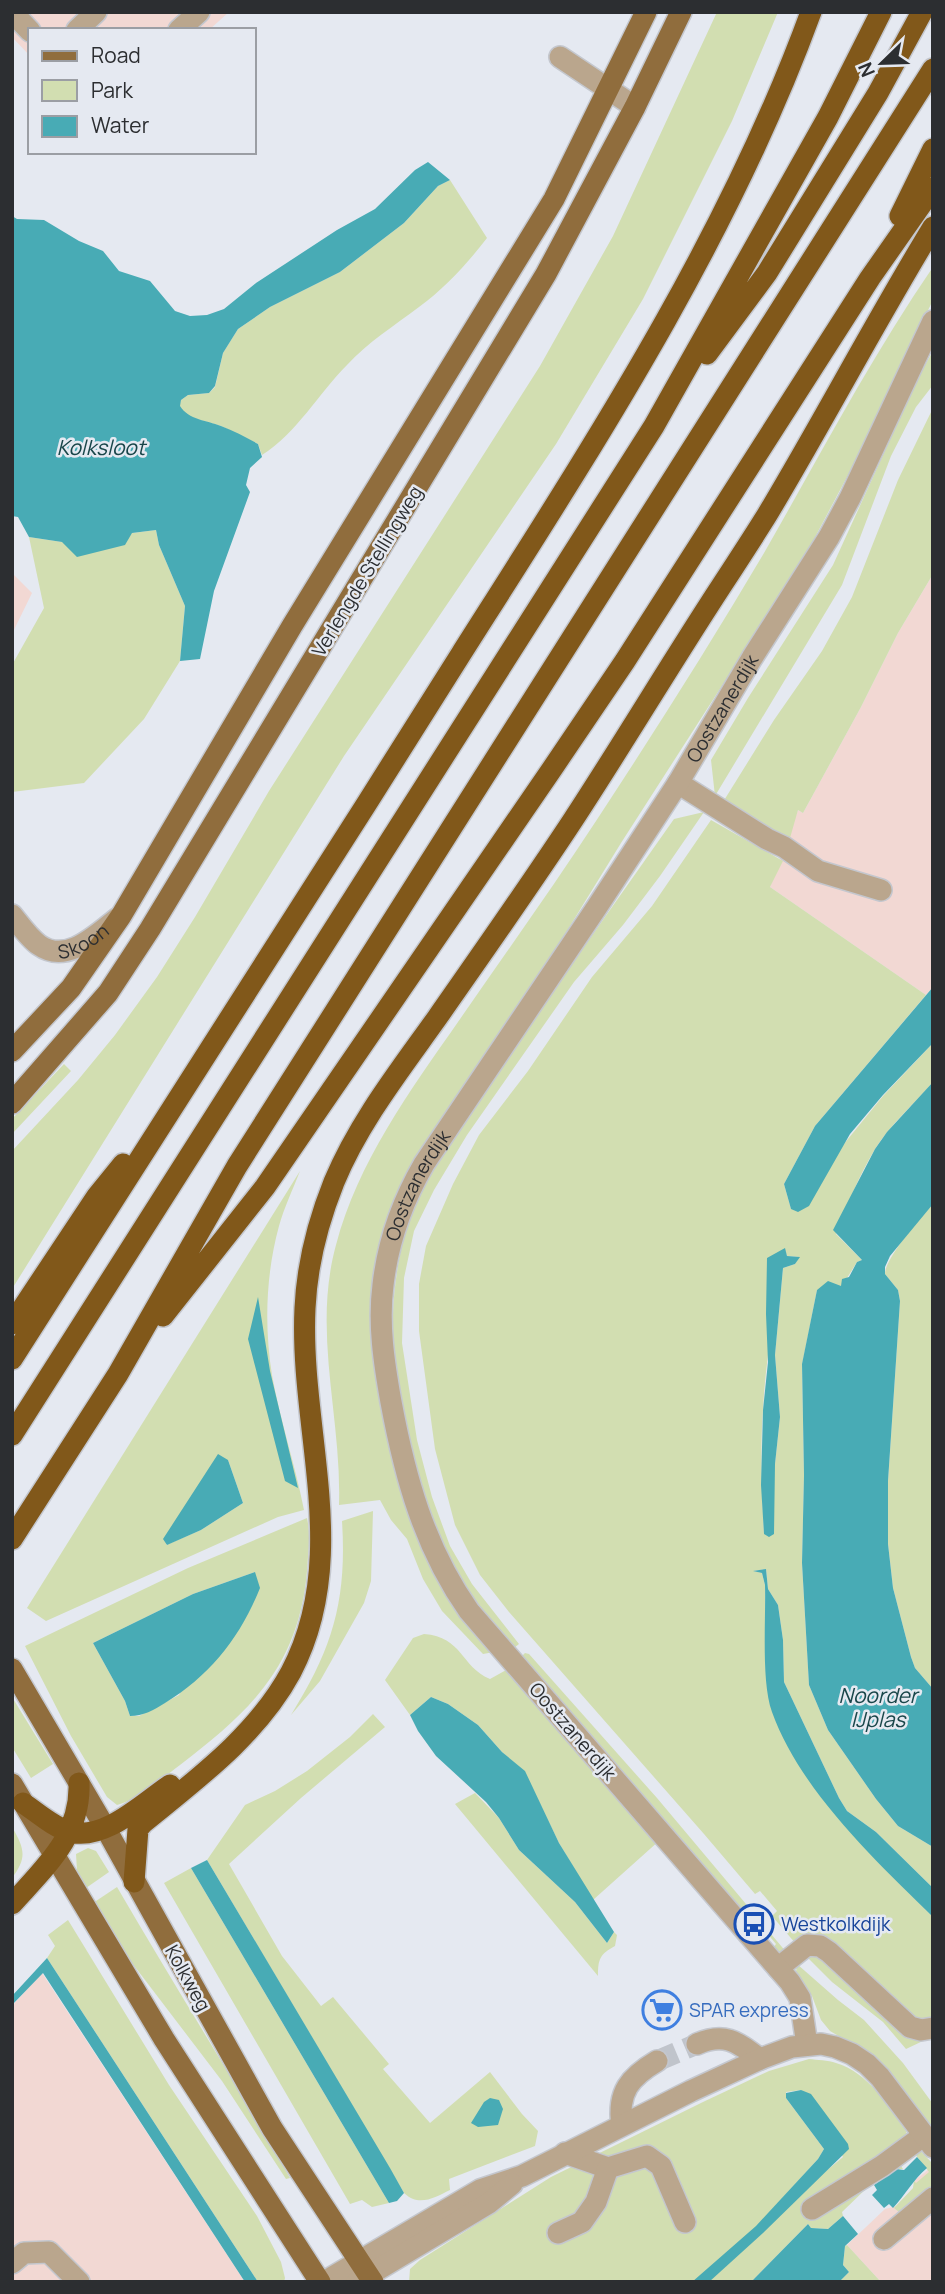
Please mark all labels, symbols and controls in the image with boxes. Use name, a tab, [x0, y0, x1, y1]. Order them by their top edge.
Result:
legend	[28, 28, 256, 154]
north arrow	[847, 28, 917, 98]
text: Road	[91, 41, 141, 69]
text: N	[852, 58, 881, 81]
text: Park	[91, 76, 133, 104]
text: Water	[91, 111, 150, 139]
water label: Kolksloot	[57, 433, 148, 461]
street label: Verlengde Stellingweg	[306, 481, 428, 661]
street label: Oostzanerdijk	[680, 649, 765, 767]
street label: Skoon	[56, 917, 114, 965]
street label: Oostzanerdijk	[379, 1124, 457, 1244]
street label: Oostzanerdijk	[523, 1677, 623, 1786]
water label: Noorder IJplas	[839, 1681, 920, 1733]
bus stop icon: Westkolkdijk	[733, 1903, 775, 1945]
place label: Westkolkdijk	[781, 1911, 891, 1937]
street label: Kolkweg	[159, 1940, 217, 2016]
supermarket icon: SPAR express	[641, 1989, 683, 2031]
place label: SPAR express	[689, 1997, 809, 2023]

